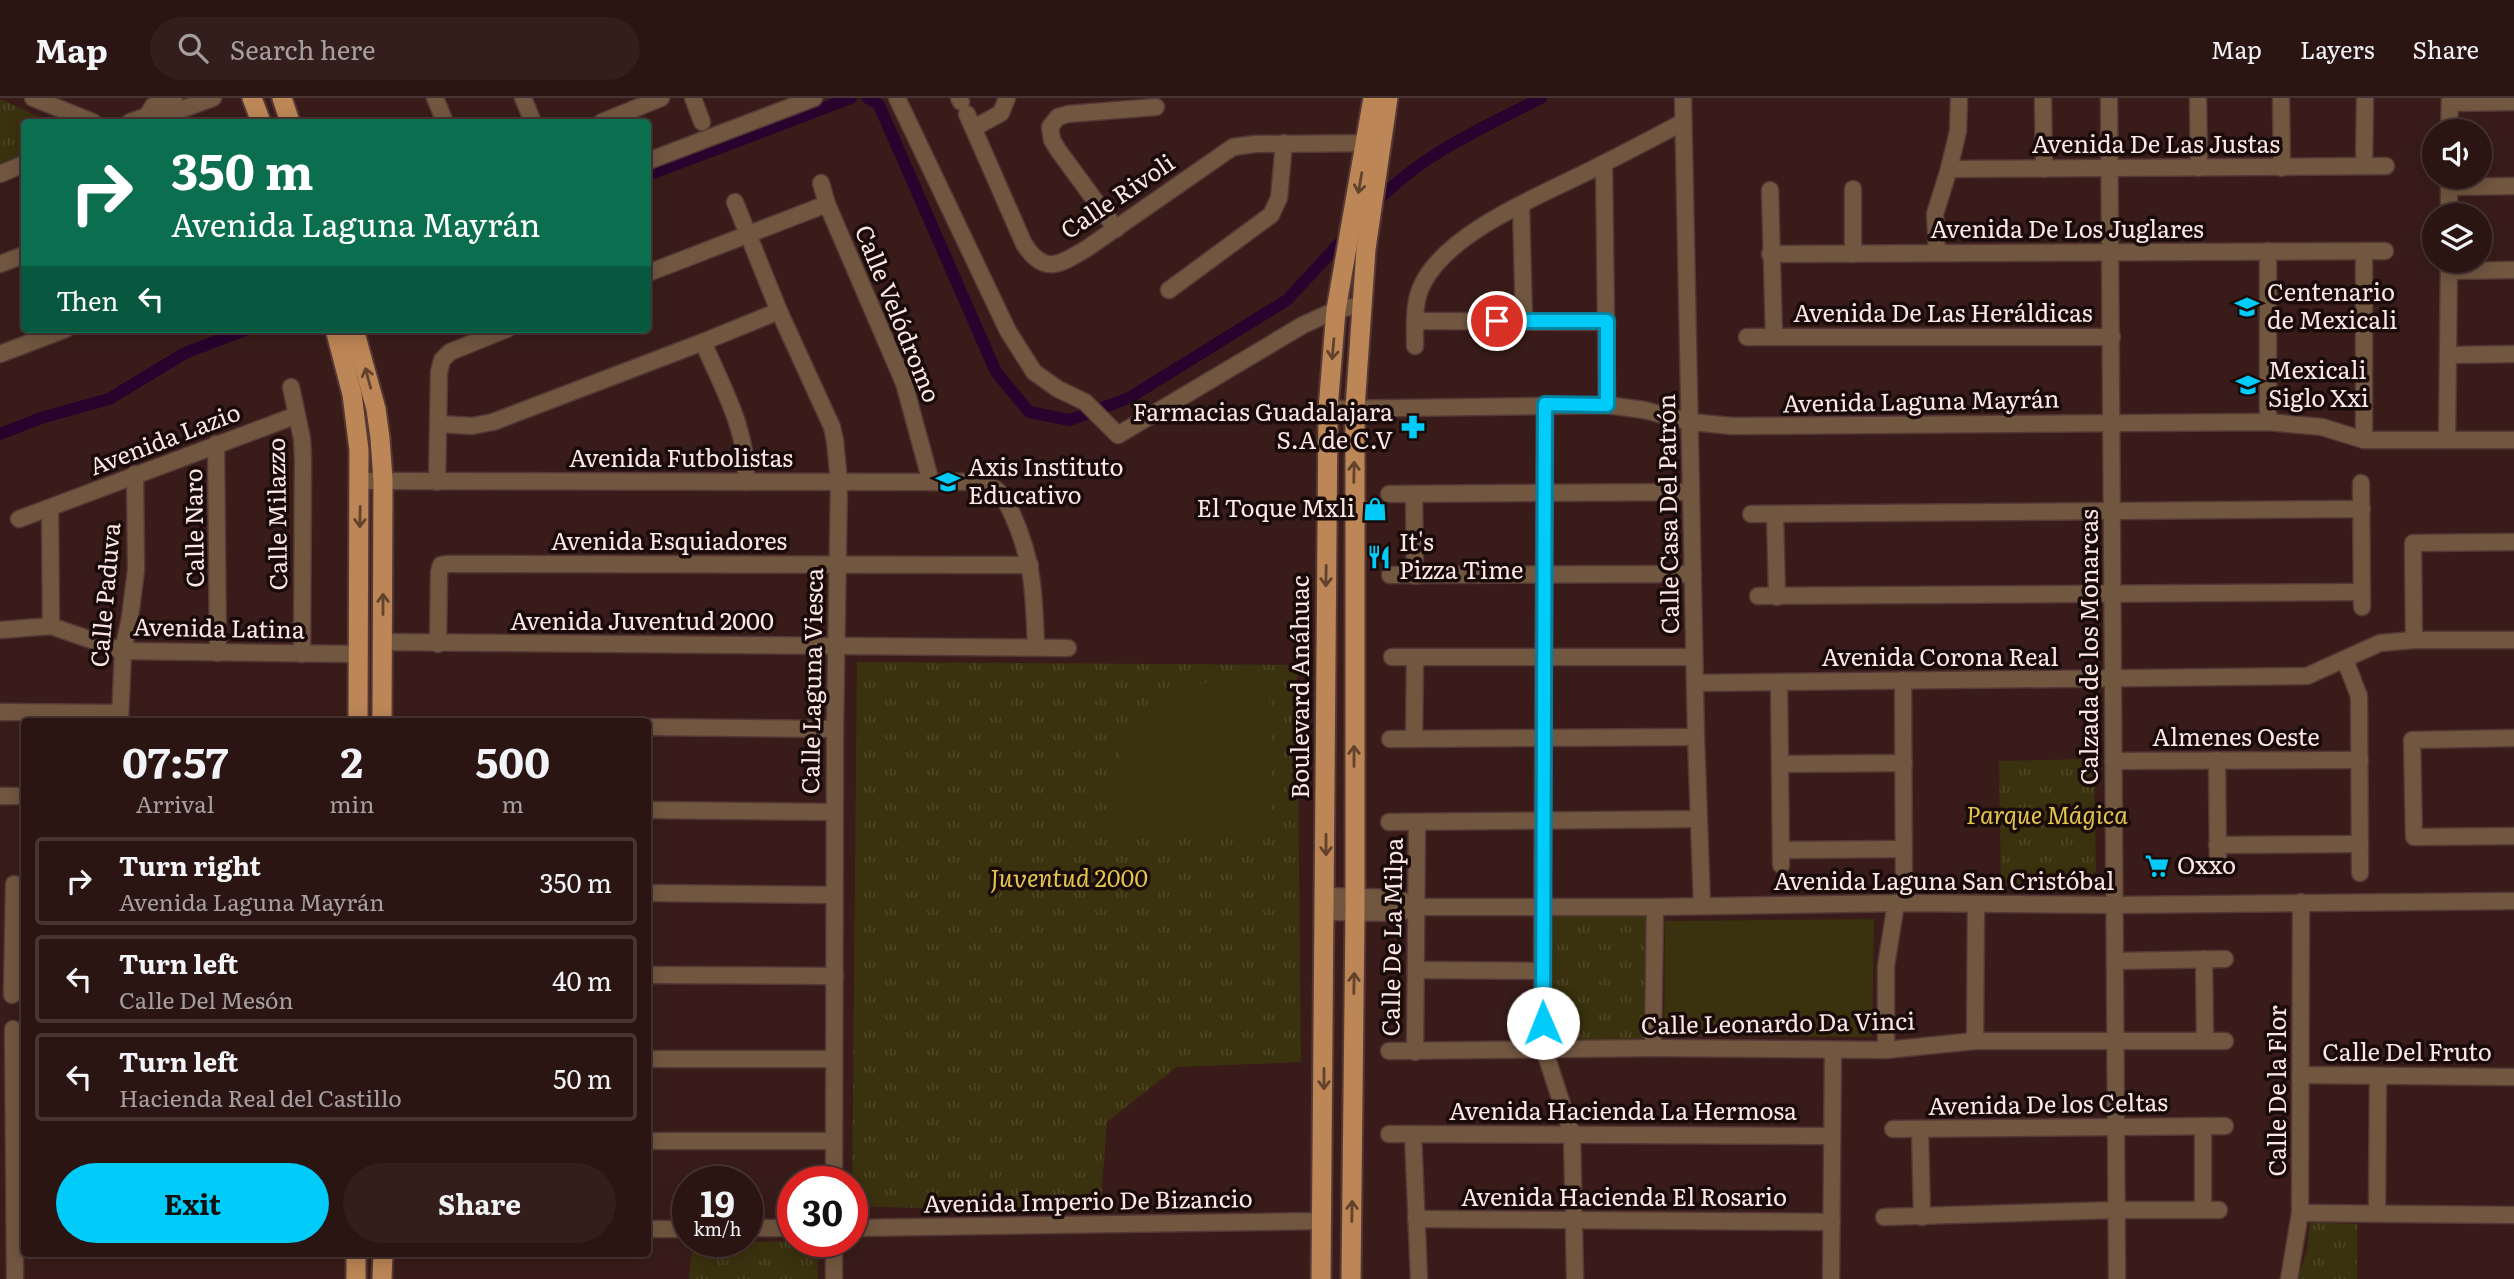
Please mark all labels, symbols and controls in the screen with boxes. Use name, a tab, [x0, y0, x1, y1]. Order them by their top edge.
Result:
search box	[150, 17, 640, 80]
text: Map	[35, 24, 108, 73]
icon: search	[174, 29, 212, 67]
text: Search here	[230, 29, 376, 68]
text: Map	[2211, 31, 2262, 66]
text: Layers	[2300, 31, 2374, 66]
text: Share	[2412, 31, 2479, 66]
map controls	[2422, 119, 2492, 273]
button: sound	[2422, 119, 2492, 189]
street label: Avenida De Las Justas	[2032, 125, 2280, 160]
text: 350 m	[171, 132, 314, 205]
street label: Calle Rivoli	[1053, 144, 1181, 246]
icon: right	[56, 147, 147, 238]
one-way arrow	[1352, 171, 1366, 194]
text: Avenida Laguna Mayrán	[171, 199, 540, 247]
button: layers	[2422, 203, 2492, 273]
street label: Avenida De Los Juglares	[1930, 210, 2204, 245]
street label: Calle Velódromo	[848, 219, 951, 407]
place label: Centenario de Mexicali	[2267, 273, 2397, 336]
text: Then	[56, 280, 118, 319]
icon: left	[132, 280, 170, 318]
pin	[1467, 291, 1527, 351]
school or university icon: Centenario de Mexicali	[2233, 293, 2261, 321]
street label: Avenida De Las Heráldicas	[1793, 294, 2093, 329]
icon: arrive	[1478, 302, 1516, 340]
one-way arrow	[1326, 337, 1339, 360]
place label: Mexicali Siglo Xxi	[2268, 351, 2369, 414]
one-way arrow	[361, 367, 374, 389]
school or university icon: Mexicali Siglo Xxi	[2234, 371, 2262, 399]
street label: Avenida Laguna Mayrán	[1782, 380, 2060, 419]
street label: Avenida Lazio	[83, 393, 245, 483]
place label: Farmacias Guadalajara S.A de C.V	[1132, 393, 1393, 456]
street label: Calle Casa Del Patrón	[1647, 393, 1686, 635]
pharmacy icon: Farmacias Guadalajara S.A de C.V	[1399, 413, 1427, 441]
street label: Calle Milazzo	[257, 437, 294, 591]
street label: Avenida Futbolistas	[569, 439, 793, 474]
place label: Axis Instituto Educativo	[968, 448, 1124, 511]
one-way arrow	[1348, 460, 1361, 483]
street label: Calle Naro	[174, 468, 211, 588]
school or university icon: Axis Instituto Educativo	[934, 468, 962, 496]
place label: El Toque Mxli	[1197, 489, 1355, 524]
shop icon: El Toque Mxli	[1361, 495, 1389, 523]
one-way arrow	[353, 505, 366, 528]
street label: Calzada de los Monarcas	[2070, 509, 2105, 785]
street label: Calle Paduva	[80, 521, 127, 669]
street label: Avenida Esquiadores	[551, 522, 787, 557]
place label: It's Pizza Time	[1399, 523, 1524, 586]
restaurant icon: It's Pizza Time	[1365, 543, 1393, 571]
one-way arrow	[1319, 564, 1333, 587]
street label: Calle Laguna Viesca	[791, 567, 830, 794]
street label: Boulevard Anáhuac	[1281, 575, 1316, 799]
one-way arrow	[376, 593, 390, 616]
street label: Avenida Juventud 2000	[510, 602, 774, 637]
street label: Avenida Latina	[133, 608, 305, 645]
street label: Avenida Corona Real	[1822, 638, 2058, 673]
street label: Almenes Oeste	[2152, 718, 2320, 753]
text: 07:57	[122, 729, 228, 791]
text: 2	[341, 729, 363, 791]
text: 500	[475, 729, 550, 791]
one-way arrow	[1347, 745, 1361, 768]
text: Arrival	[136, 786, 214, 820]
text: min	[329, 786, 374, 820]
text: m	[502, 786, 524, 820]
park label: Parque Mágica	[1966, 796, 2128, 831]
one-way arrow	[1319, 833, 1333, 856]
street label: Calle De La Milpa	[1371, 837, 1410, 1037]
text: Turn right	[119, 845, 261, 884]
place label: Oxxo	[2177, 846, 2236, 881]
supermarket icon: Oxxo	[2143, 852, 2171, 880]
park label: Juventud 2000	[990, 859, 1148, 894]
icon: right	[60, 862, 98, 900]
text: 350 m	[539, 862, 612, 901]
street label: Avenida Laguna San Cristóbal	[1774, 862, 2114, 897]
text: Avenida Laguna Mayrán	[119, 884, 385, 918]
text: Turn left	[119, 943, 238, 982]
icon: left	[60, 960, 98, 998]
text: 40 m	[552, 960, 612, 999]
one-way arrow	[1347, 972, 1361, 995]
text: Calle Del Mesón	[119, 982, 294, 1016]
position arrow	[1506, 986, 1580, 1060]
street label: Calle Leonardo Da Vinci	[1641, 1002, 1915, 1041]
street label: Calle De la Flor	[2258, 1005, 2293, 1177]
street label: Calle Del Fruto	[2322, 1033, 2492, 1068]
text: Turn left	[119, 1041, 238, 1080]
icon: left	[60, 1058, 98, 1096]
text: 50 m	[553, 1058, 612, 1097]
one-way arrow	[1317, 1067, 1331, 1090]
text: Hacienda Real del Castillo	[119, 1080, 402, 1114]
street label: Avenida De los Celtas	[1928, 1083, 2168, 1122]
street label: Avenida Hacienda La Hermosa	[1449, 1092, 1797, 1127]
button: Exit	[56, 1163, 329, 1243]
button: Share	[343, 1163, 616, 1243]
speed limit sign: 30	[777, 1166, 868, 1257]
text: 19	[700, 1176, 735, 1228]
street label: Avenida Hacienda El Rosario	[1461, 1178, 1787, 1213]
street label: Avenida Imperio De Bizancio	[923, 1179, 1253, 1220]
one-way arrow	[1345, 1200, 1358, 1223]
text: km/h	[694, 1215, 741, 1242]

